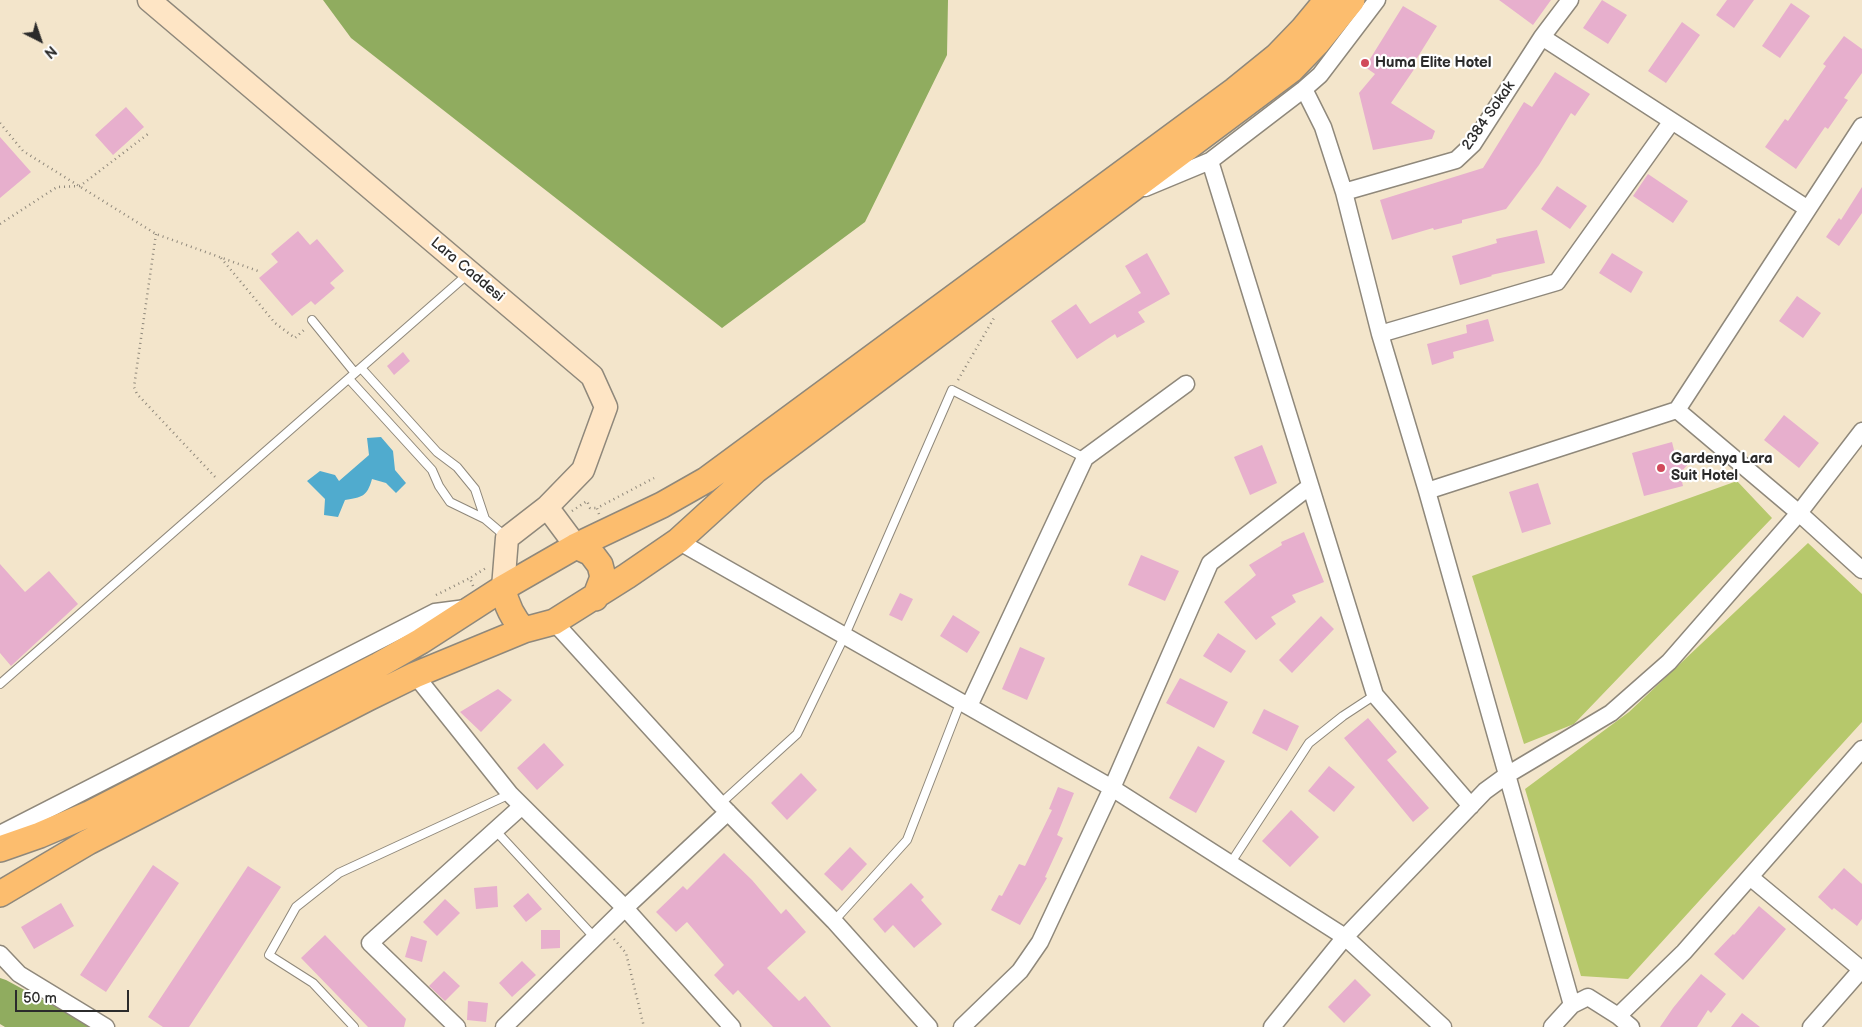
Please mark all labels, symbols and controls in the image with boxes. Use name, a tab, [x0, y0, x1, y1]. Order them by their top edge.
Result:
north arrow	[15, 15, 65, 65]
text: N	[41, 42, 60, 62]
place label: Huma Elite Hotel	[1375, 54, 1491, 72]
marker: Huma Elite Hotel	[1359, 57, 1371, 69]
street label: 2384 Sokak	[1459, 78, 1519, 154]
street label: Lara Caddesi	[427, 234, 507, 306]
place label: Gardenya Lara Suit Hotel	[1671, 450, 1773, 485]
marker: Gardenya Lara Suit Hotel	[1655, 462, 1667, 474]
scale bar	[18, 980, 131, 1012]
text: 50 m	[23, 989, 57, 1008]

